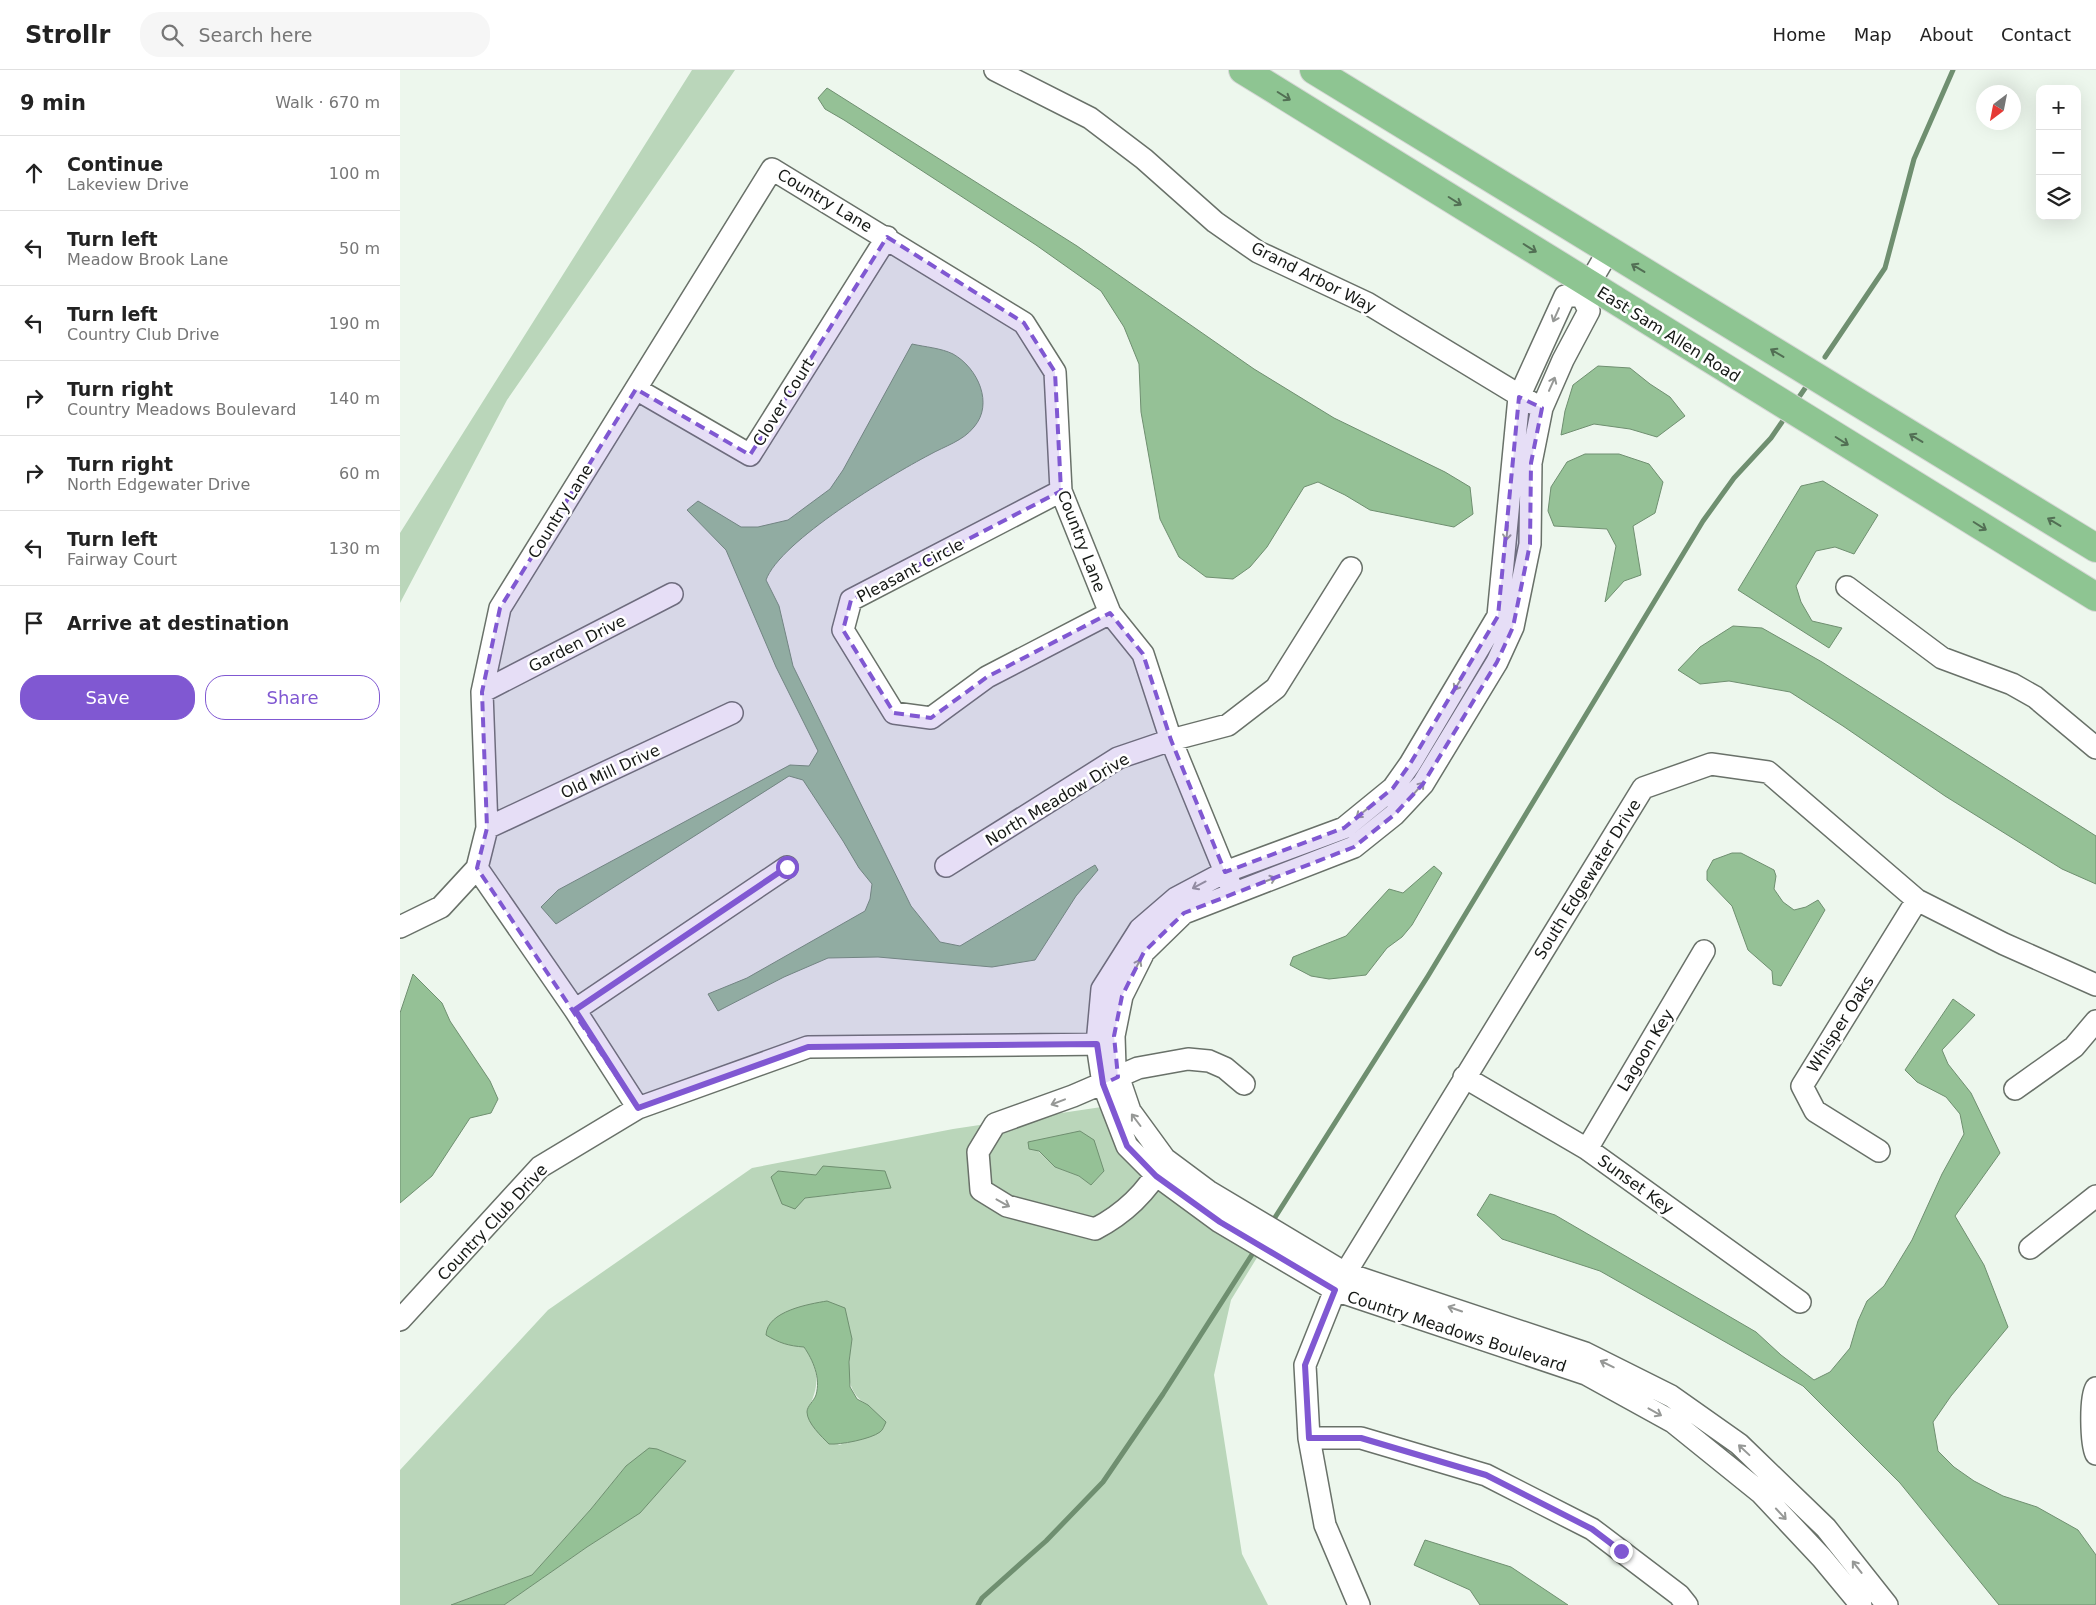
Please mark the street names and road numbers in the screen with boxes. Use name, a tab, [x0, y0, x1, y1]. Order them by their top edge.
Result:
street label: Country Lane	[774, 165, 876, 236]
street label: Grand Arbor Way	[1248, 238, 1379, 317]
street label: East Sam Allen Road	[1594, 283, 1744, 386]
street label: Clover Court	[749, 355, 818, 450]
street label: Country Lane	[524, 461, 597, 562]
street label: Country Lane	[1053, 488, 1110, 595]
street label: Pleasant Circle	[854, 534, 967, 607]
street label: Garden Drive	[526, 611, 629, 676]
street label: Old Mill Drive	[558, 740, 663, 803]
street label: North Meadow Drive	[982, 749, 1132, 850]
street label: South Edgewater Drive	[1530, 796, 1645, 963]
street label: Whisper Oaks	[1803, 972, 1878, 1076]
street label: Lagoon Key	[1613, 1006, 1677, 1095]
street label: Sunset Key	[1594, 1151, 1677, 1218]
street label: Country Club Drive	[433, 1160, 551, 1285]
street label: Country Meadows Boulevard	[1345, 1287, 1569, 1376]

